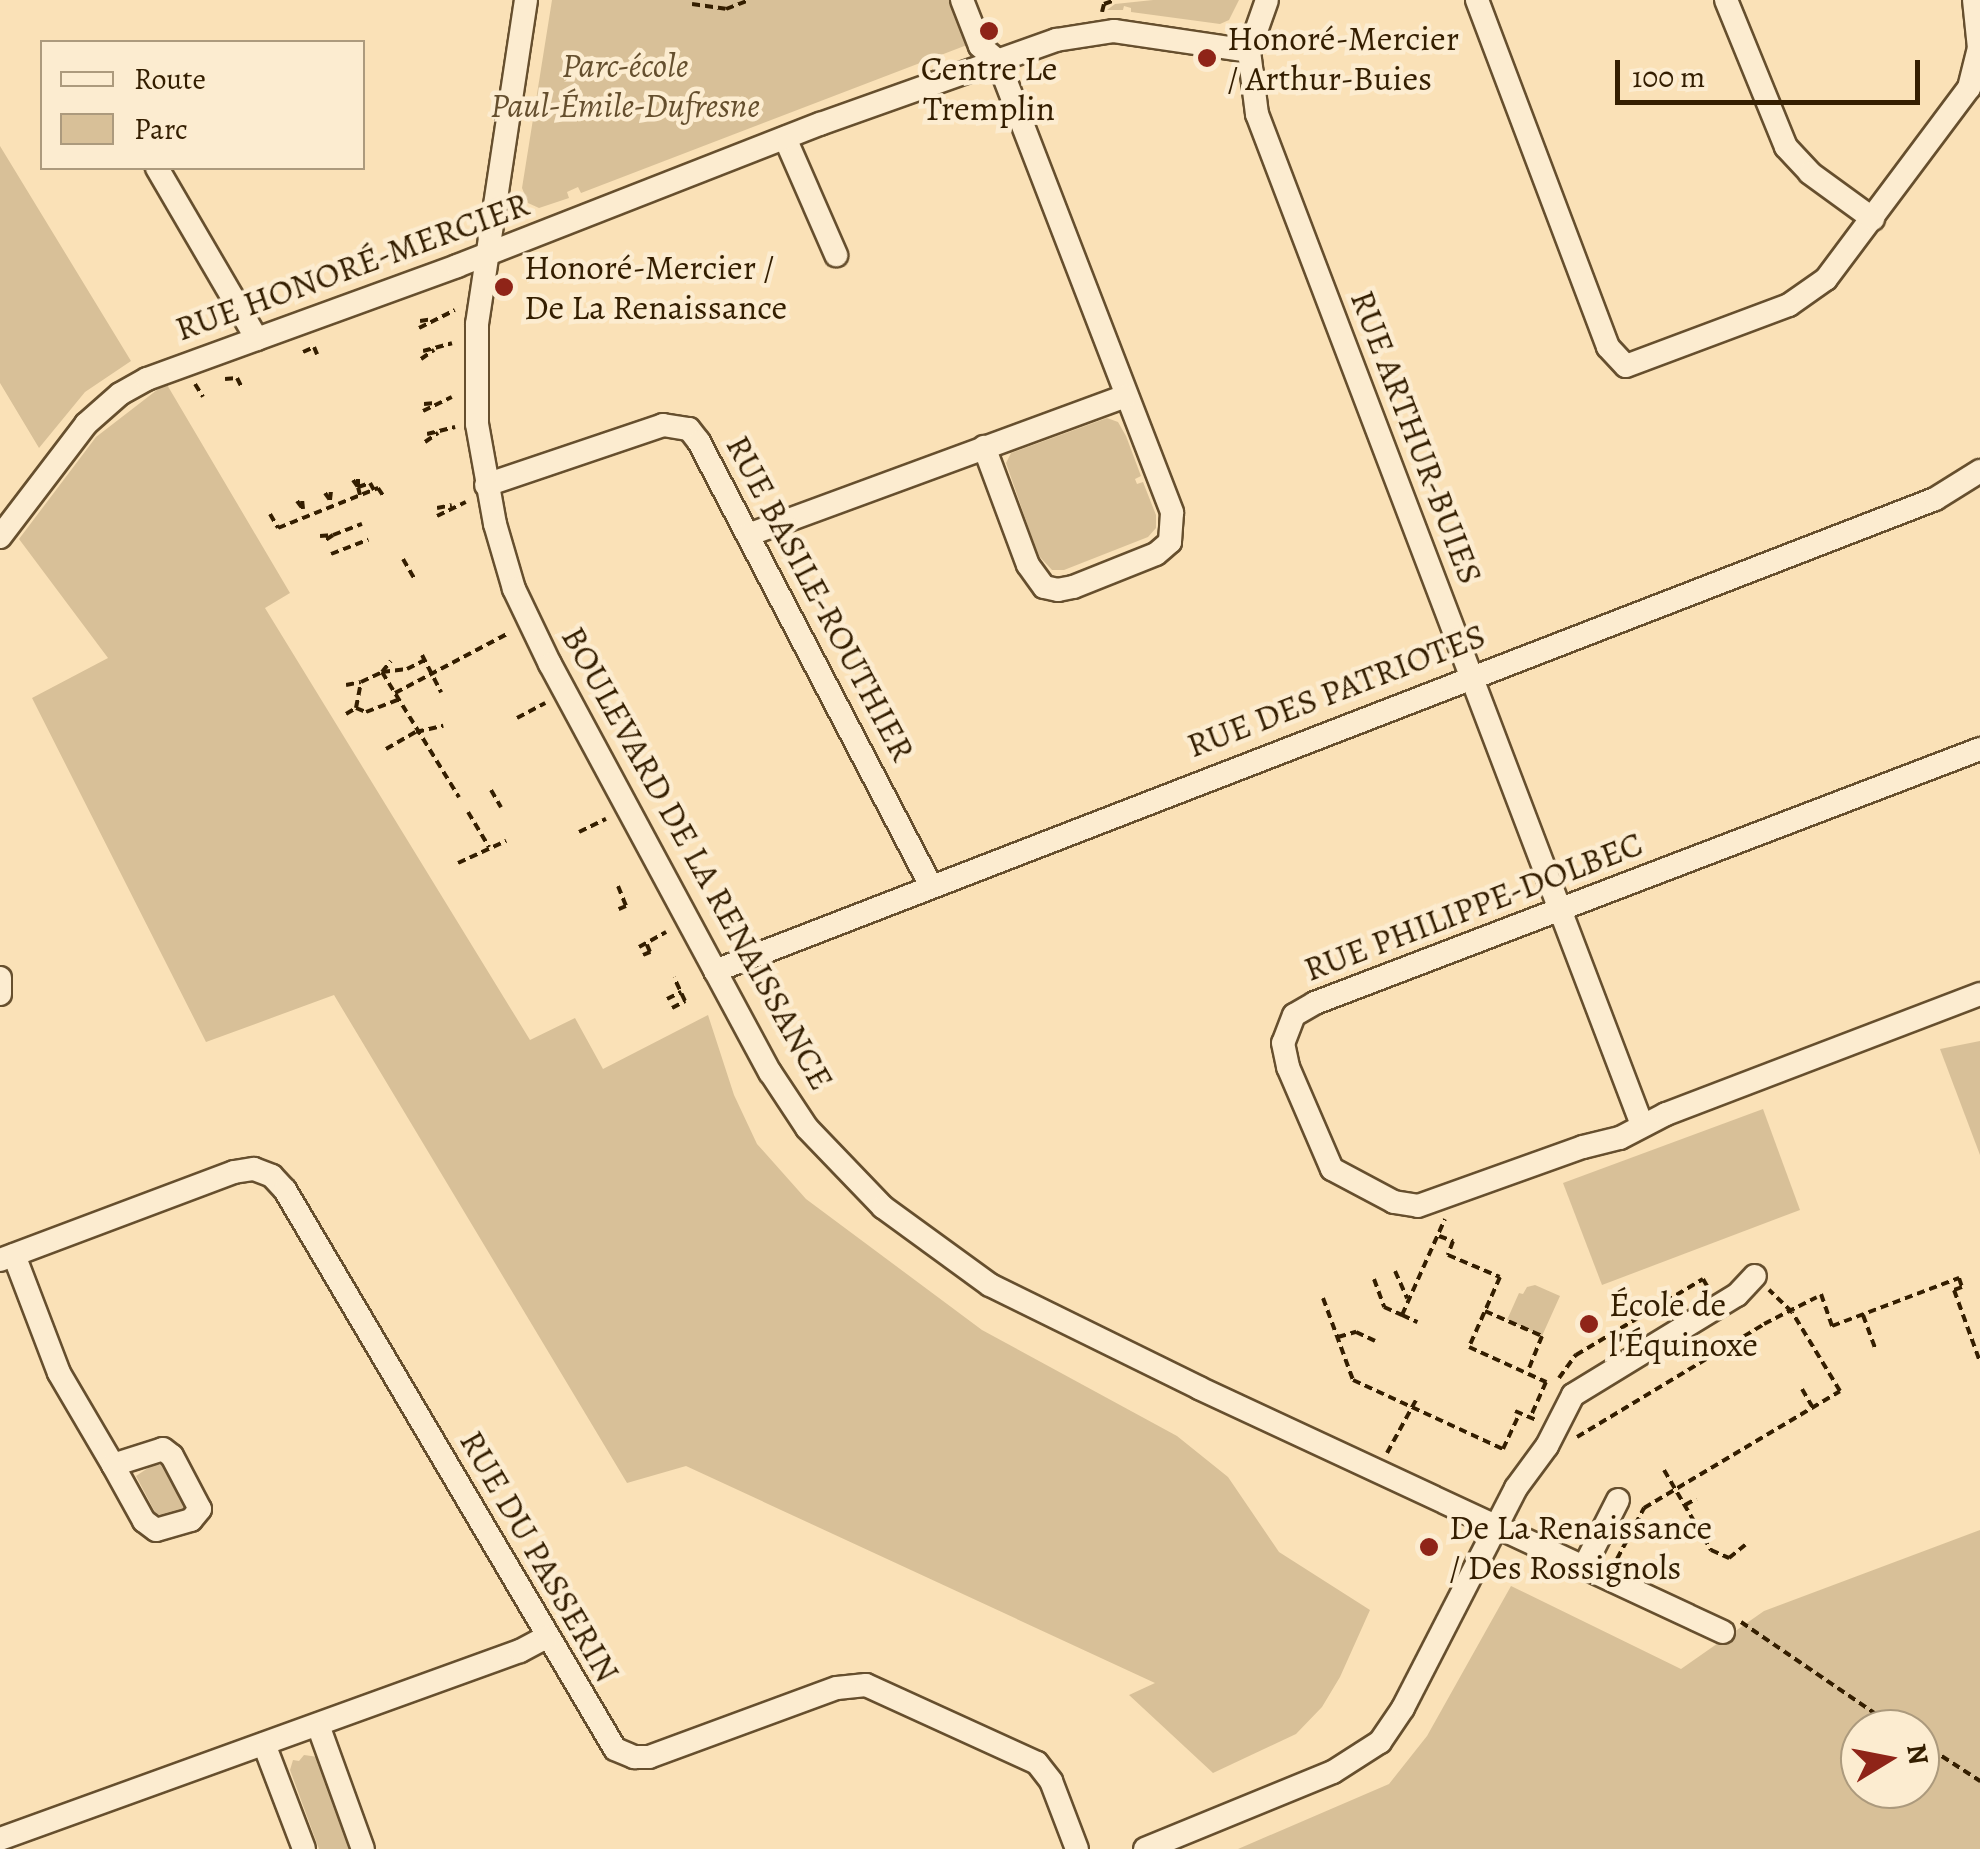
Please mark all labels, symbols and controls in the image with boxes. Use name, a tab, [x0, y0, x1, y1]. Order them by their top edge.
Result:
place label: Honoré-Mercier / Arthur-Buies	[1227, 17, 1459, 99]
marker: Centre Le Tremplin	[978, 20, 1000, 42]
legend	[40, 40, 365, 170]
scale bar	[1620, 40, 1925, 102]
park label: Parc-école Paul-Émile-Dufresne	[490, 44, 760, 126]
place label: Centre Le Tremplin	[921, 47, 1057, 129]
marker: Honoré-Mercier / Arthur-Buies	[1196, 47, 1218, 69]
text: 100 m	[1632, 57, 1705, 97]
text: Route	[134, 59, 206, 99]
text: Parc	[134, 109, 188, 149]
street label: RUE HONORÉ-MERCIER	[169, 182, 535, 350]
place label: Honoré-Mercier / De La Renaissance	[524, 246, 787, 328]
marker: Honoré-Mercier / De La Renaissance	[493, 276, 515, 298]
street label: RUE ARTHUR-BUIES	[1342, 284, 1492, 590]
street label: RUE BASILE-ROUTHIER	[717, 428, 925, 768]
street label: RUE DES PATRIOTES	[1181, 614, 1491, 766]
street label: BOULEVARD DE LA RENAISSANCE	[553, 619, 843, 1097]
street label: RUE PHILIPPE-DOLBEC	[1298, 822, 1648, 990]
place label: École de l'Équinoxe	[1609, 1283, 1758, 1365]
marker: École de l'Équinoxe	[1578, 1313, 1600, 1335]
street label: RUE DU PASSERIN	[451, 1423, 629, 1689]
place label: De La Renaissance / Des Rossignols	[1449, 1506, 1712, 1588]
marker: De La Renaissance / Des Rossignols	[1418, 1536, 1440, 1558]
north arrow	[1840, 1709, 1940, 1809]
text: N	[1897, 1741, 1938, 1767]

